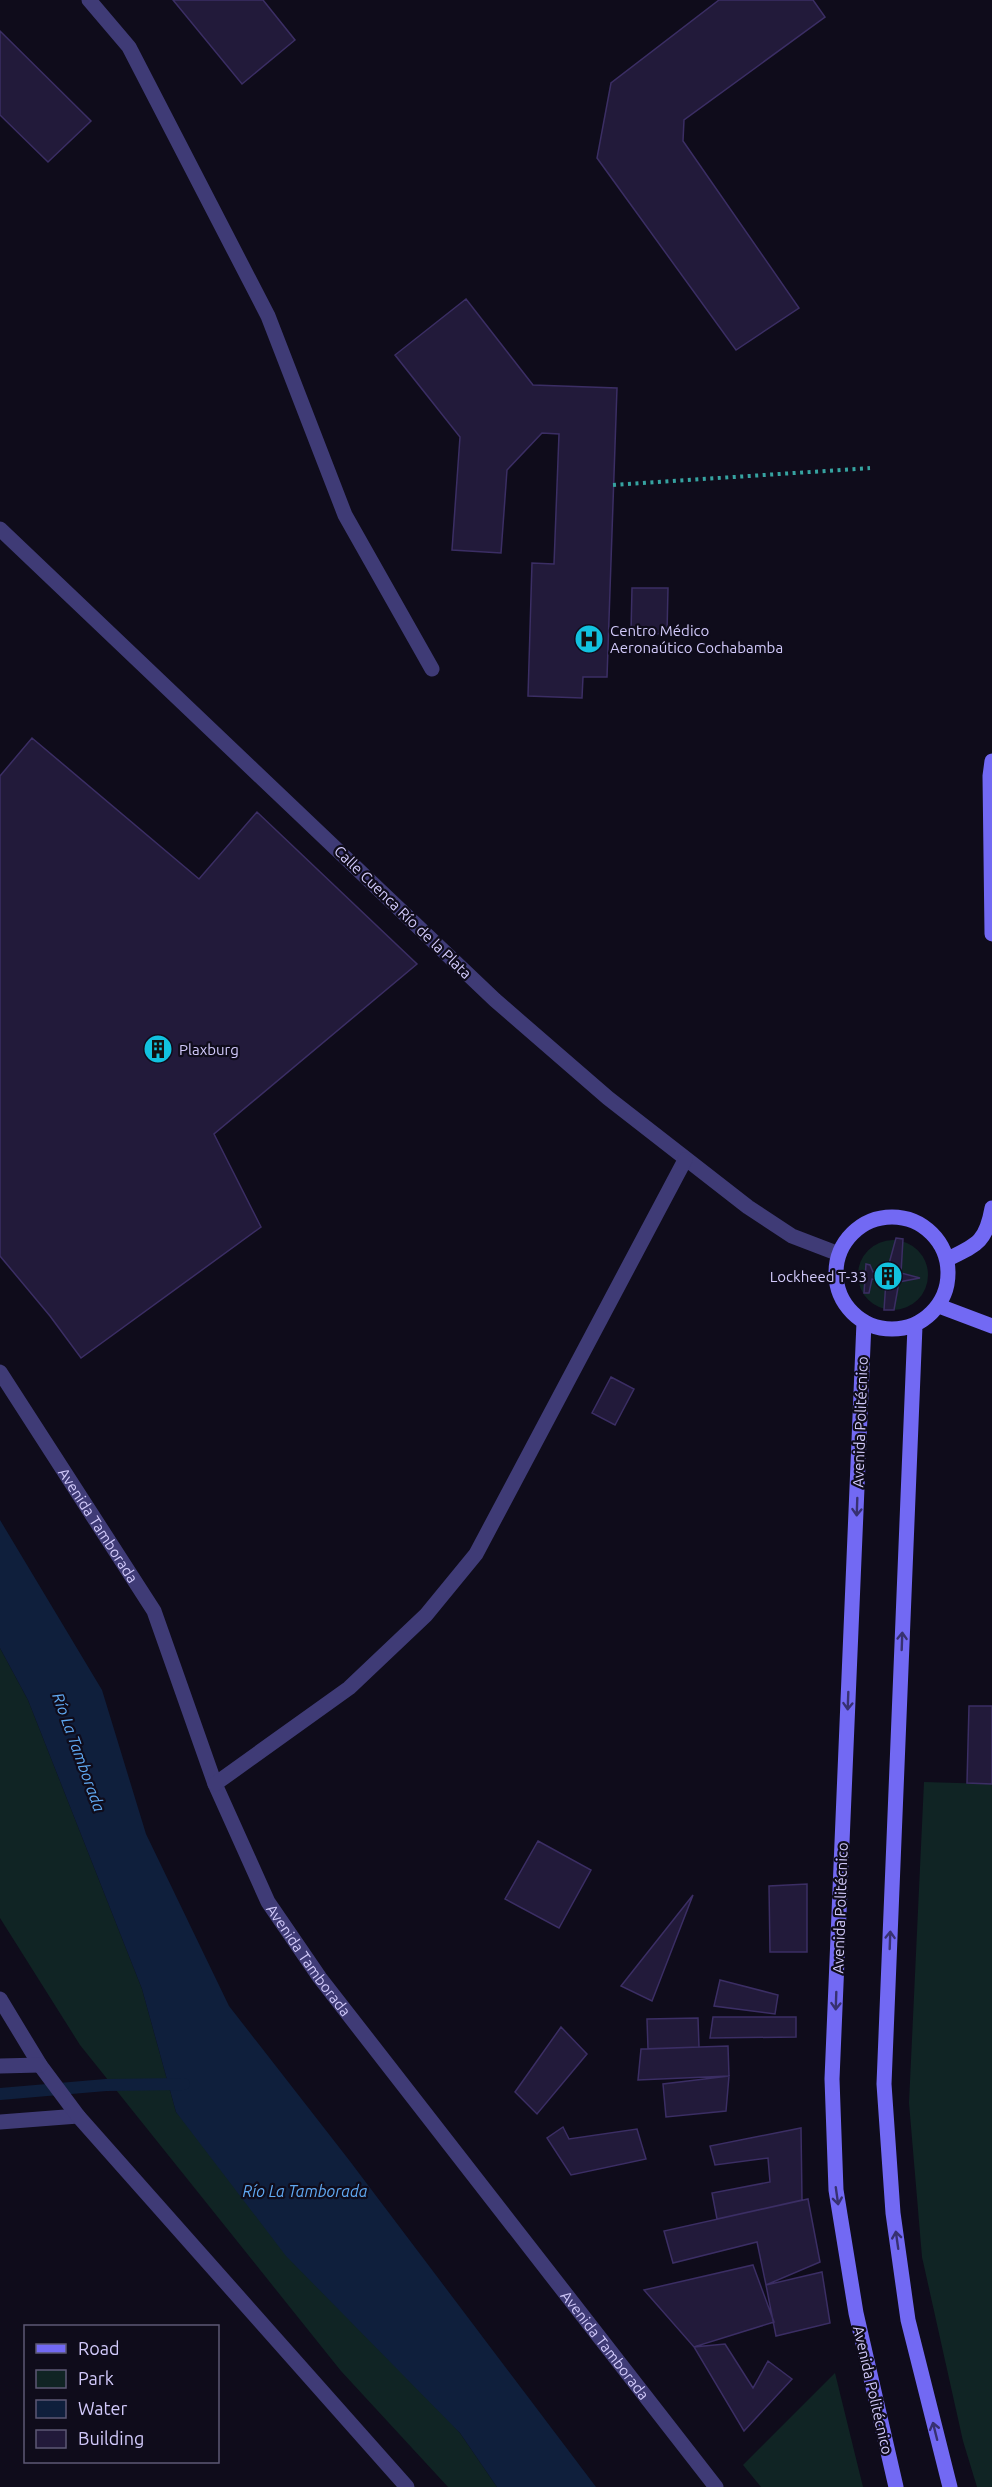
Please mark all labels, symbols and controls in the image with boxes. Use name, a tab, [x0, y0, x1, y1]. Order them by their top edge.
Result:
place label: Centro Médico Aeronaútico Cochabamba	[610, 622, 783, 656]
hospital icon: Centro Médico Aeronaútico Cochabamba	[573, 623, 605, 655]
street label: Calle Cuenca Río de la Plata	[331, 842, 475, 982]
building icon: Plaxburg	[142, 1033, 174, 1065]
place label: Plaxburg	[179, 1041, 239, 1058]
building icon: Lockheed T-33	[872, 1260, 904, 1292]
place label: Lockheed T-33	[770, 1268, 867, 1285]
street label: Avenida Politécnico	[849, 1356, 871, 1488]
street label: Avenida Tamborada	[55, 1464, 142, 1586]
one-way arrow	[851, 1496, 862, 1516]
one-way arrow	[896, 1631, 907, 1651]
water label: Río La Tamborada	[49, 1690, 109, 1814]
one-way arrow	[843, 1691, 854, 1711]
street label: Avenida Politécnico	[829, 1842, 851, 1974]
street label: Avenida Tamborada	[263, 1901, 355, 2019]
one-way arrow	[884, 1931, 895, 1951]
one-way arrow	[830, 1991, 841, 2011]
water label: Río La Tamborada	[243, 2182, 368, 2200]
one-way arrow	[832, 2186, 843, 2205]
one-way arrow	[891, 2230, 902, 2250]
street label: Avenida Tamborada	[558, 2287, 653, 2403]
street label: Avenida Politécnico	[850, 2324, 896, 2456]
legend	[24, 2325, 219, 2463]
text: Road	[78, 2338, 120, 2358]
text: Park	[78, 2368, 114, 2388]
text: Water	[78, 2398, 128, 2418]
one-way arrow	[928, 2421, 940, 2440]
text: Building	[78, 2428, 144, 2448]

